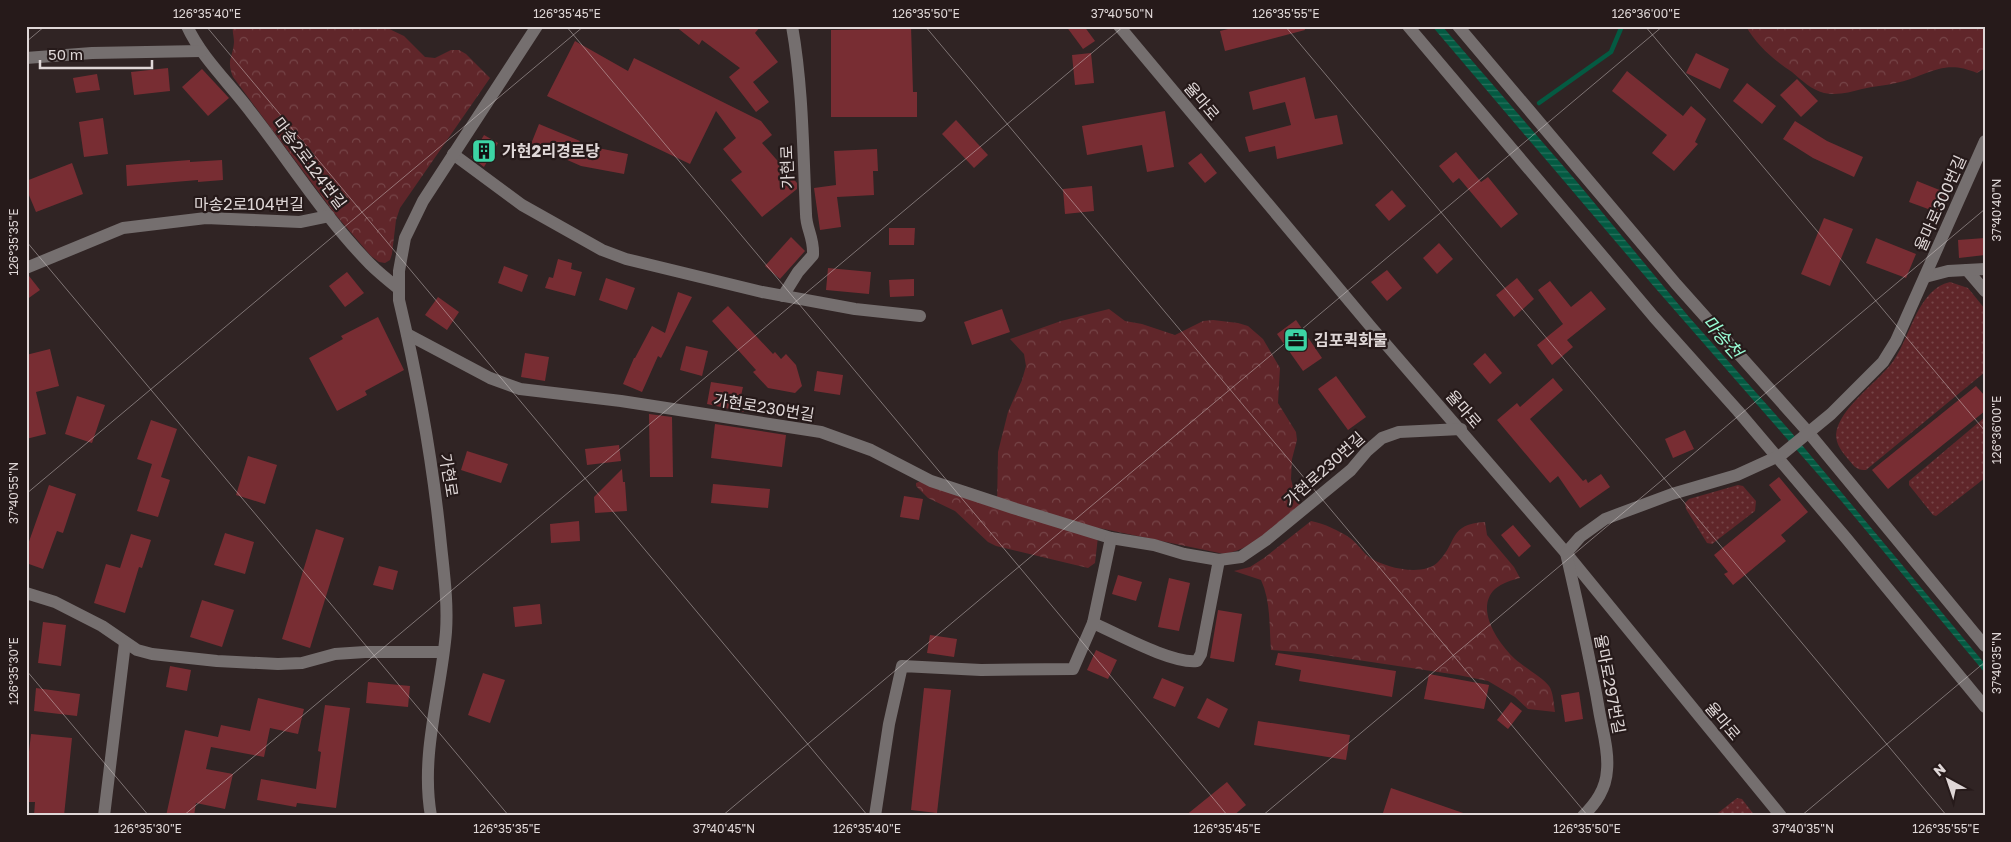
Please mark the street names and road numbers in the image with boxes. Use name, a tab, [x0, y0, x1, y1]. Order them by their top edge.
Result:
street label: 율마로	[1180, 78, 1224, 125]
street label: 마송2로124번길	[269, 113, 351, 213]
street label: 가현로	[776, 144, 798, 189]
street label: 율마로300번길	[1910, 152, 1970, 254]
street label: 마송2로104번길	[194, 194, 304, 214]
street label: 율마로	[1442, 386, 1486, 432]
street label: 가현로230번길	[712, 389, 816, 425]
street label: 가현로230번길	[1279, 427, 1369, 511]
street label: 가현로	[436, 452, 462, 499]
street label: 율마로297번길	[1591, 632, 1629, 736]
street label: 율마로	[1701, 698, 1745, 745]

